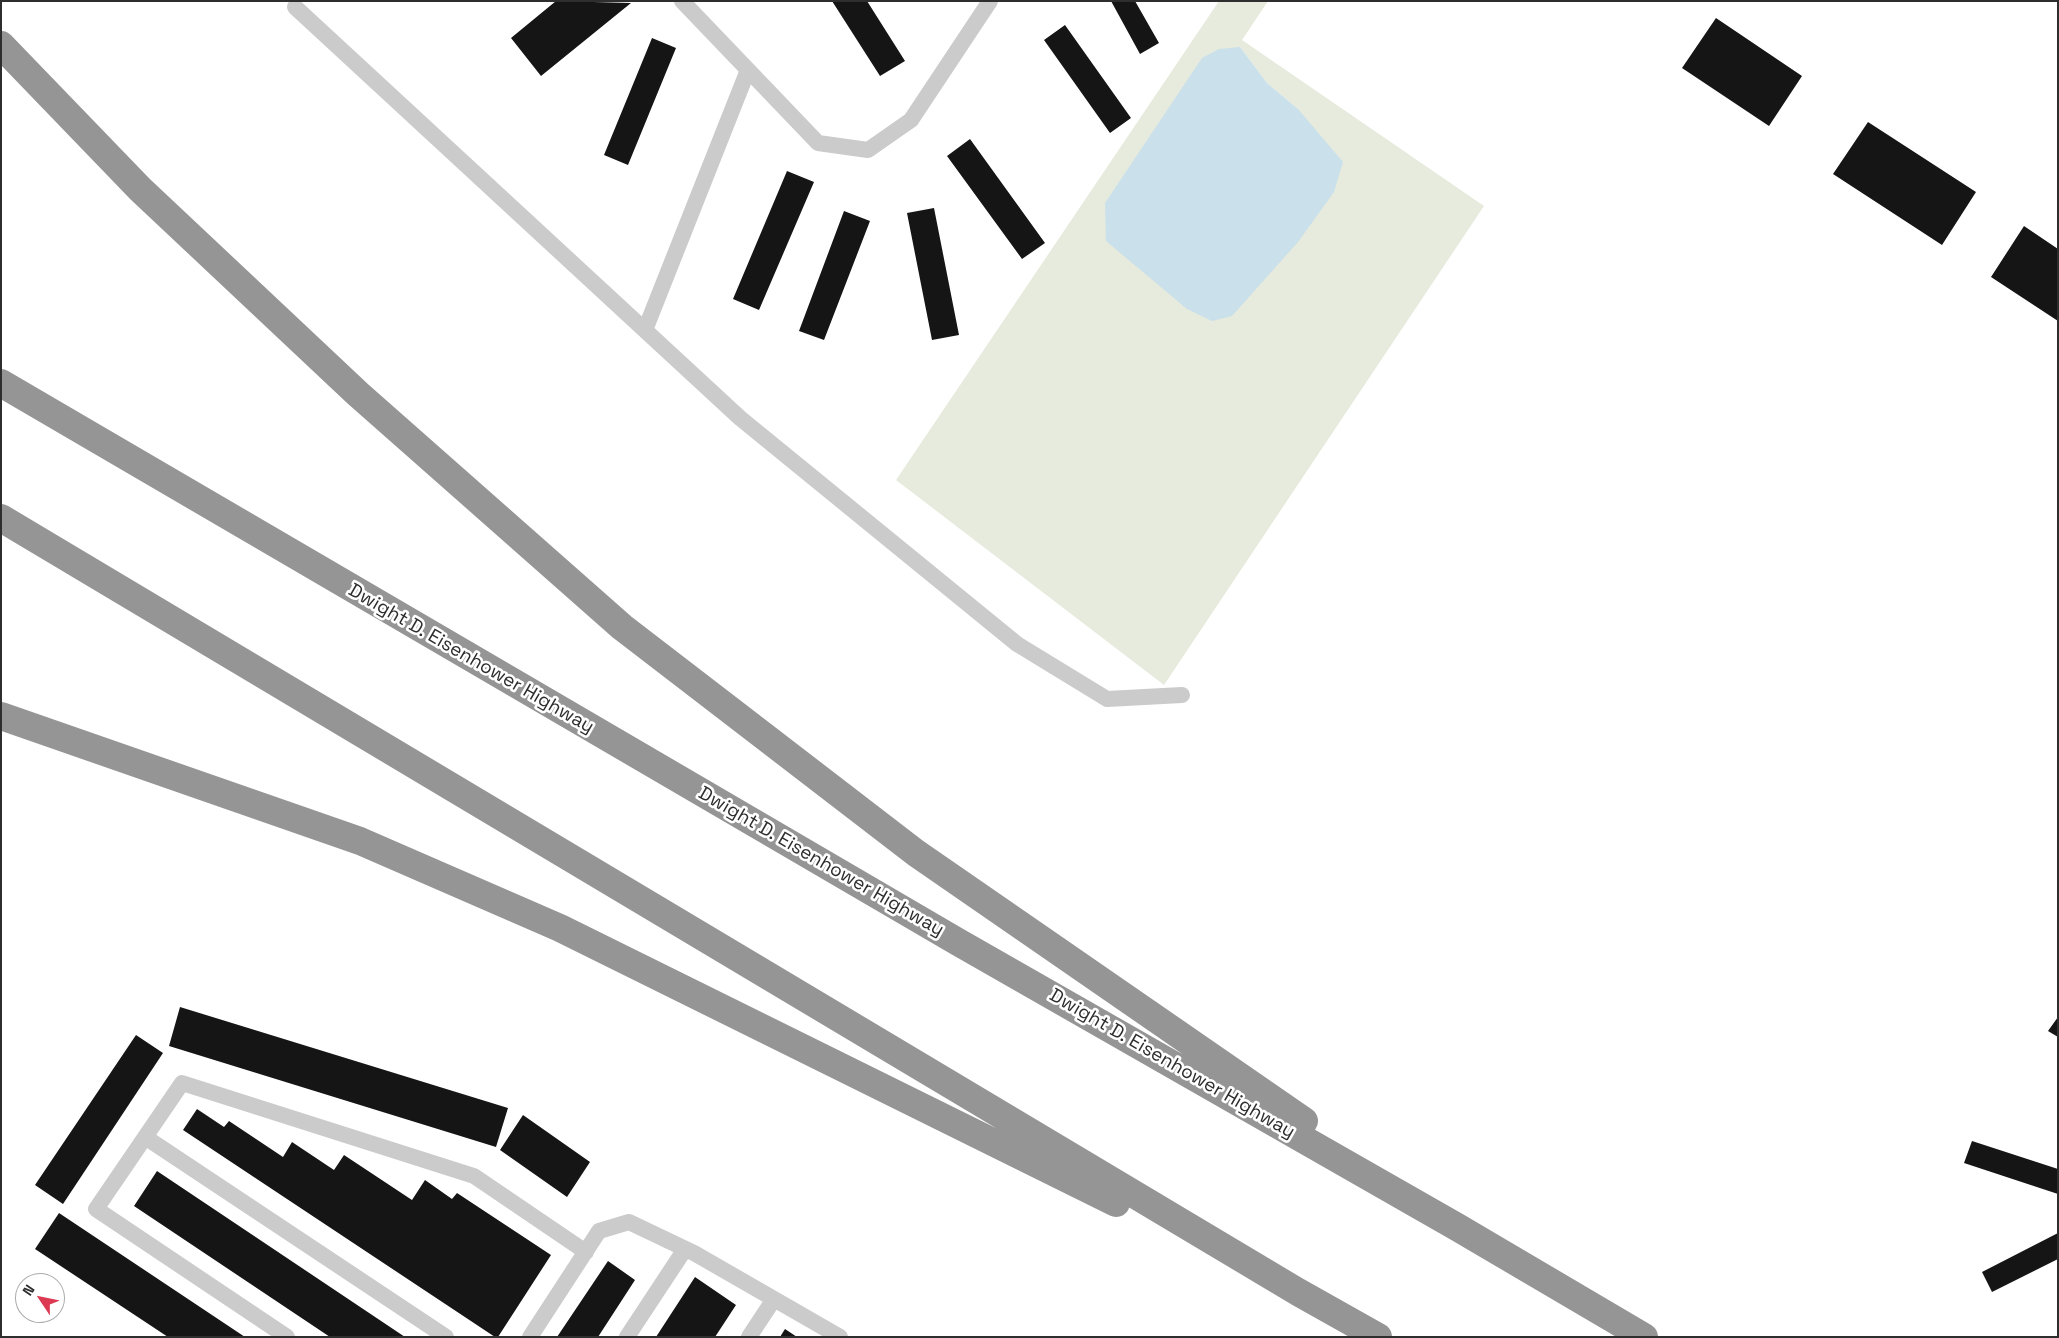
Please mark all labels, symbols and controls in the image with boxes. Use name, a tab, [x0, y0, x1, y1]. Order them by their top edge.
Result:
street label: Dwight D. Eisenhower Highway	[344, 579, 598, 739]
street label: Dwight D. Eisenhower Highway	[694, 782, 948, 942]
street label: Dwight D. Eisenhower Highway	[1045, 984, 1299, 1144]
north arrow	[15, 1273, 65, 1323]
text: N	[18, 1281, 38, 1299]

